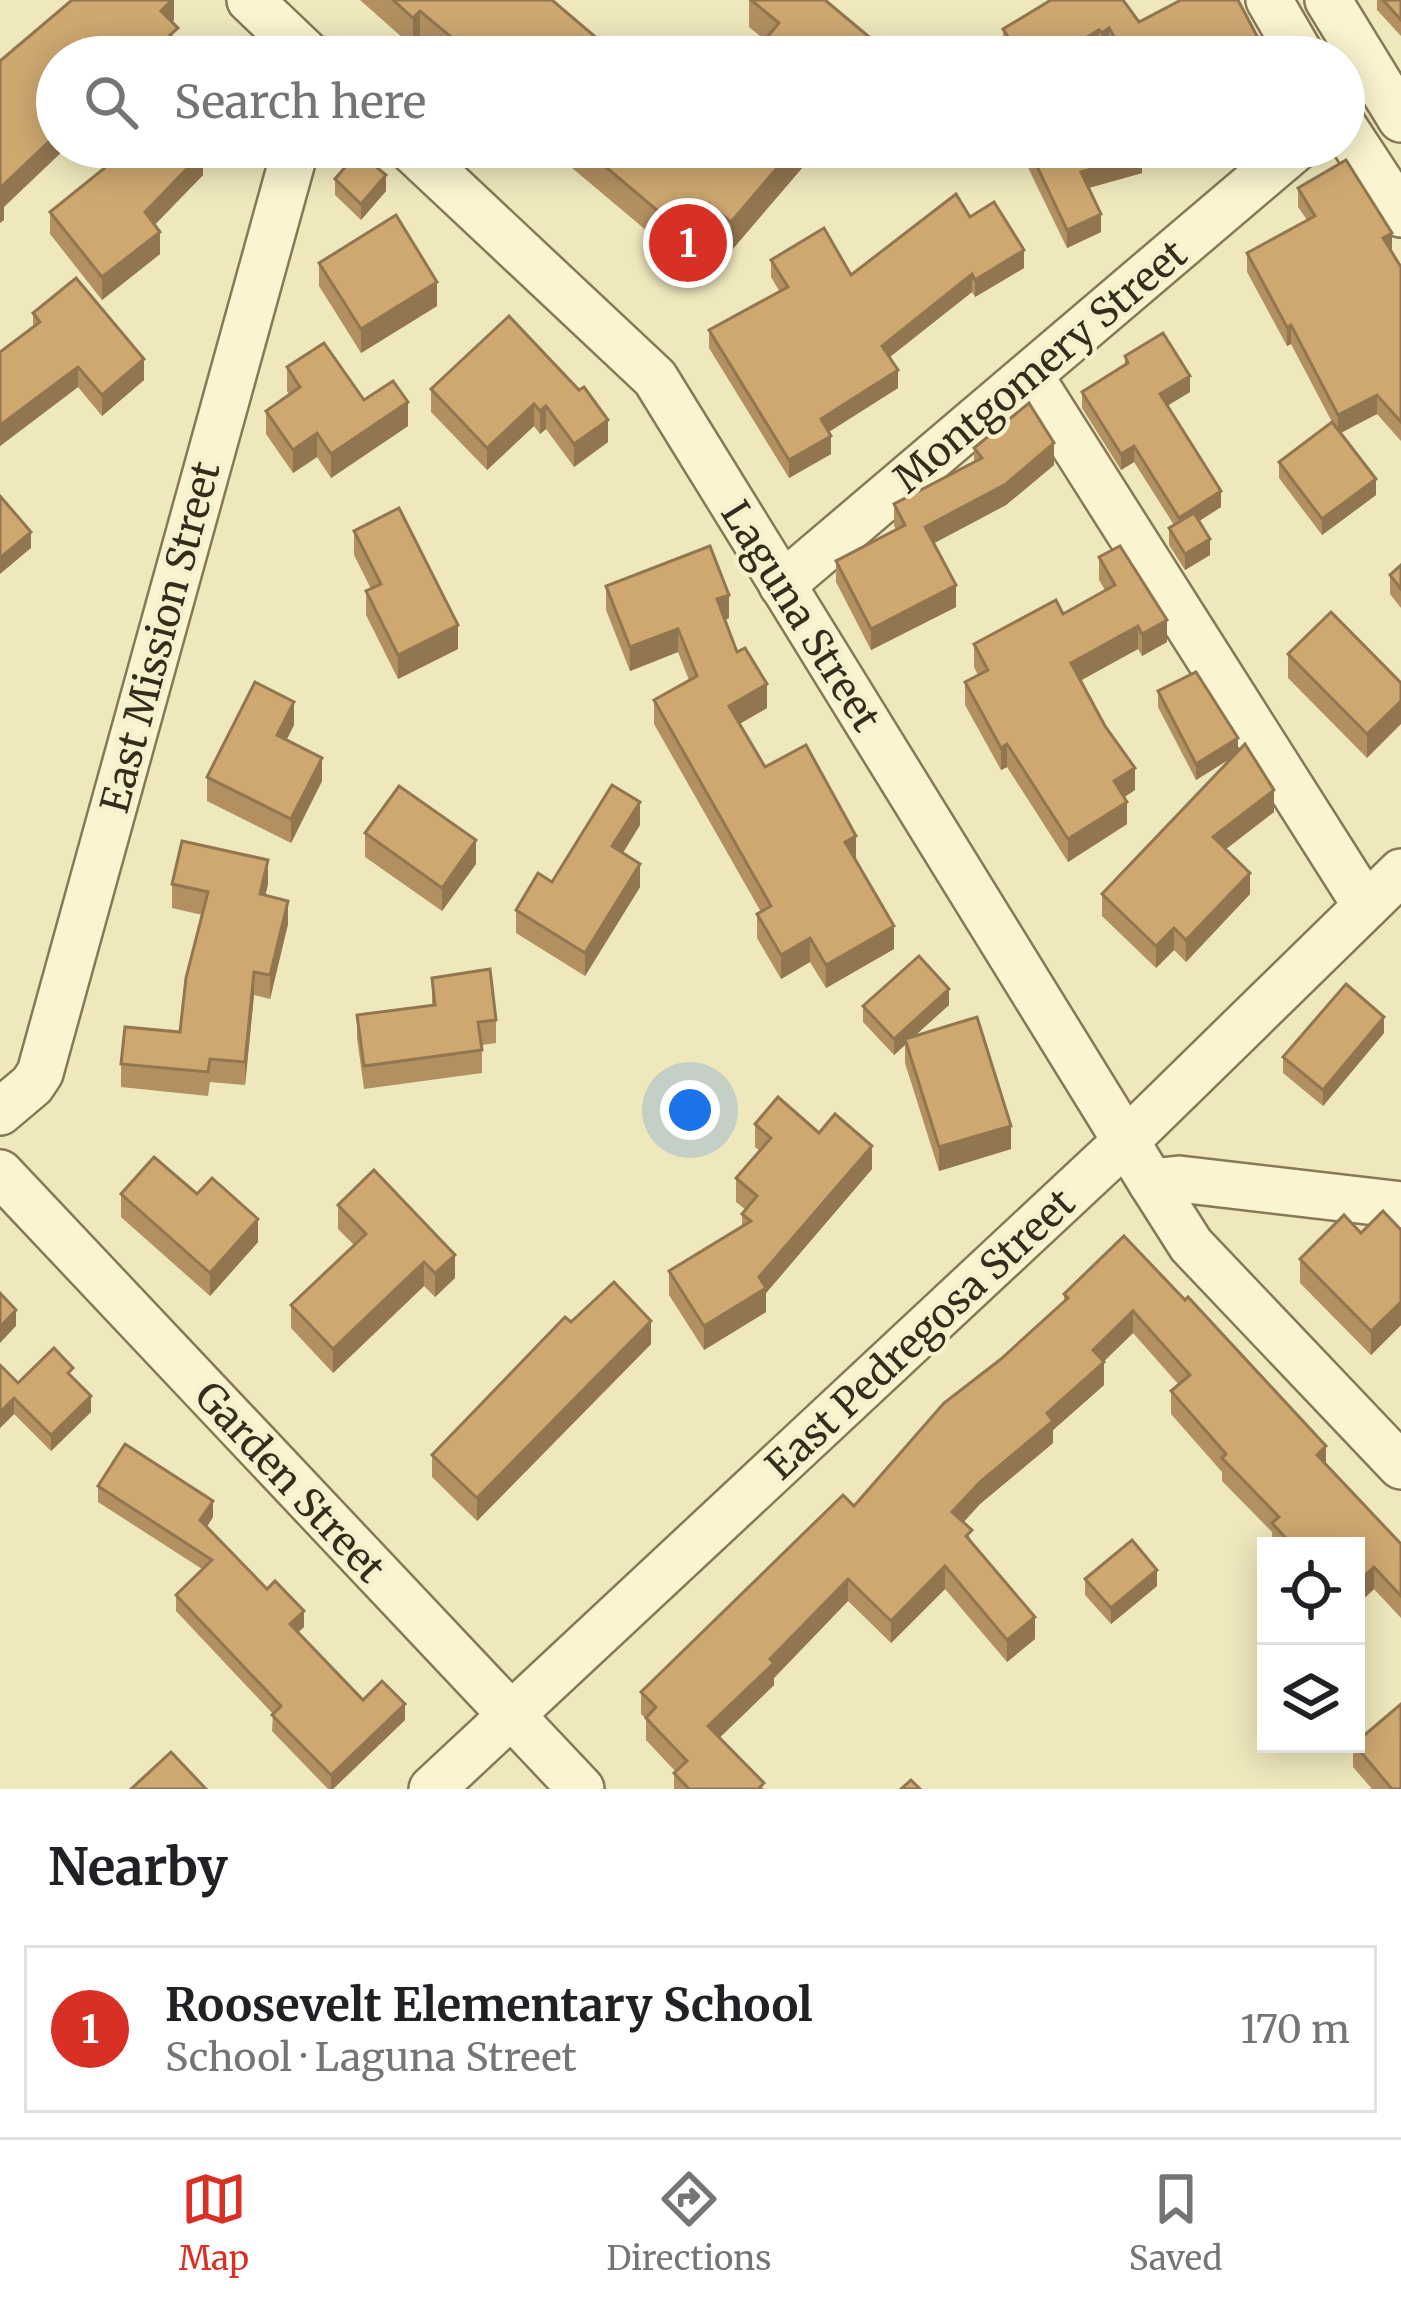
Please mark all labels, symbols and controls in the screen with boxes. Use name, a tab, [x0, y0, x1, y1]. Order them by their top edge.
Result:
search box	[36, 36, 1365, 168]
icon: search	[78, 69, 144, 135]
text: Search here	[174, 74, 426, 130]
pin: 1	[649, 198, 727, 288]
street label: Montgomery Street	[884, 230, 1197, 503]
street label: East Mission Street	[90, 456, 231, 818]
street label: Laguna Street	[710, 492, 891, 740]
your location	[660, 1080, 720, 1140]
street label: East Pedregosa Street	[756, 1179, 1085, 1490]
street label: Garden Street	[184, 1372, 395, 1593]
map controls	[1257, 1537, 1365, 1753]
button: locate	[1257, 1537, 1365, 1645]
button: layers	[1257, 1645, 1365, 1753]
text: Nearby	[48, 1835, 228, 1899]
text: Roosevelt Elementary School	[165, 1977, 813, 2033]
text: 1	[81, 2005, 99, 2054]
text: 170 m	[1240, 2005, 1350, 2054]
text: School · Laguna Street	[165, 2033, 577, 2082]
tab: Map	[179, 2166, 249, 2279]
tab: Directions	[606, 2166, 771, 2279]
tab: Saved	[1129, 2166, 1222, 2279]

